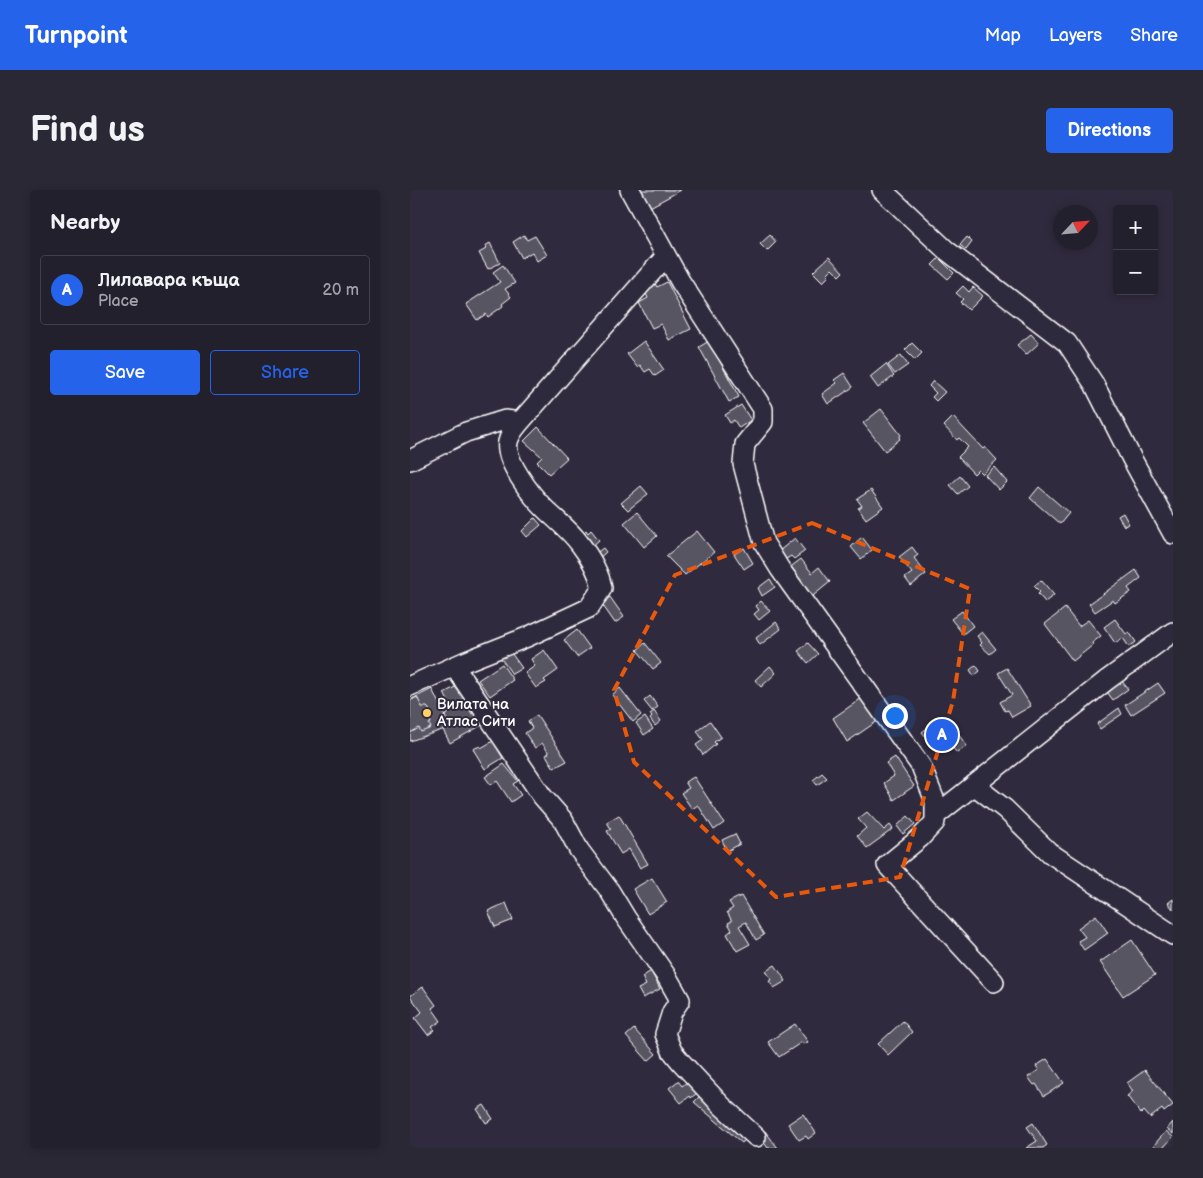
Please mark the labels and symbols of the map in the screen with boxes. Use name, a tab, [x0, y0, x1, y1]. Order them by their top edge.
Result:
north arrow	[1053, 205, 1098, 250]
place label: Вилата на Атлас Сити	[436, 695, 516, 731]
your location	[882, 703, 908, 729]
marker: Вилата на Атлас Сити	[421, 707, 433, 719]
pin: A	[926, 716, 958, 754]

